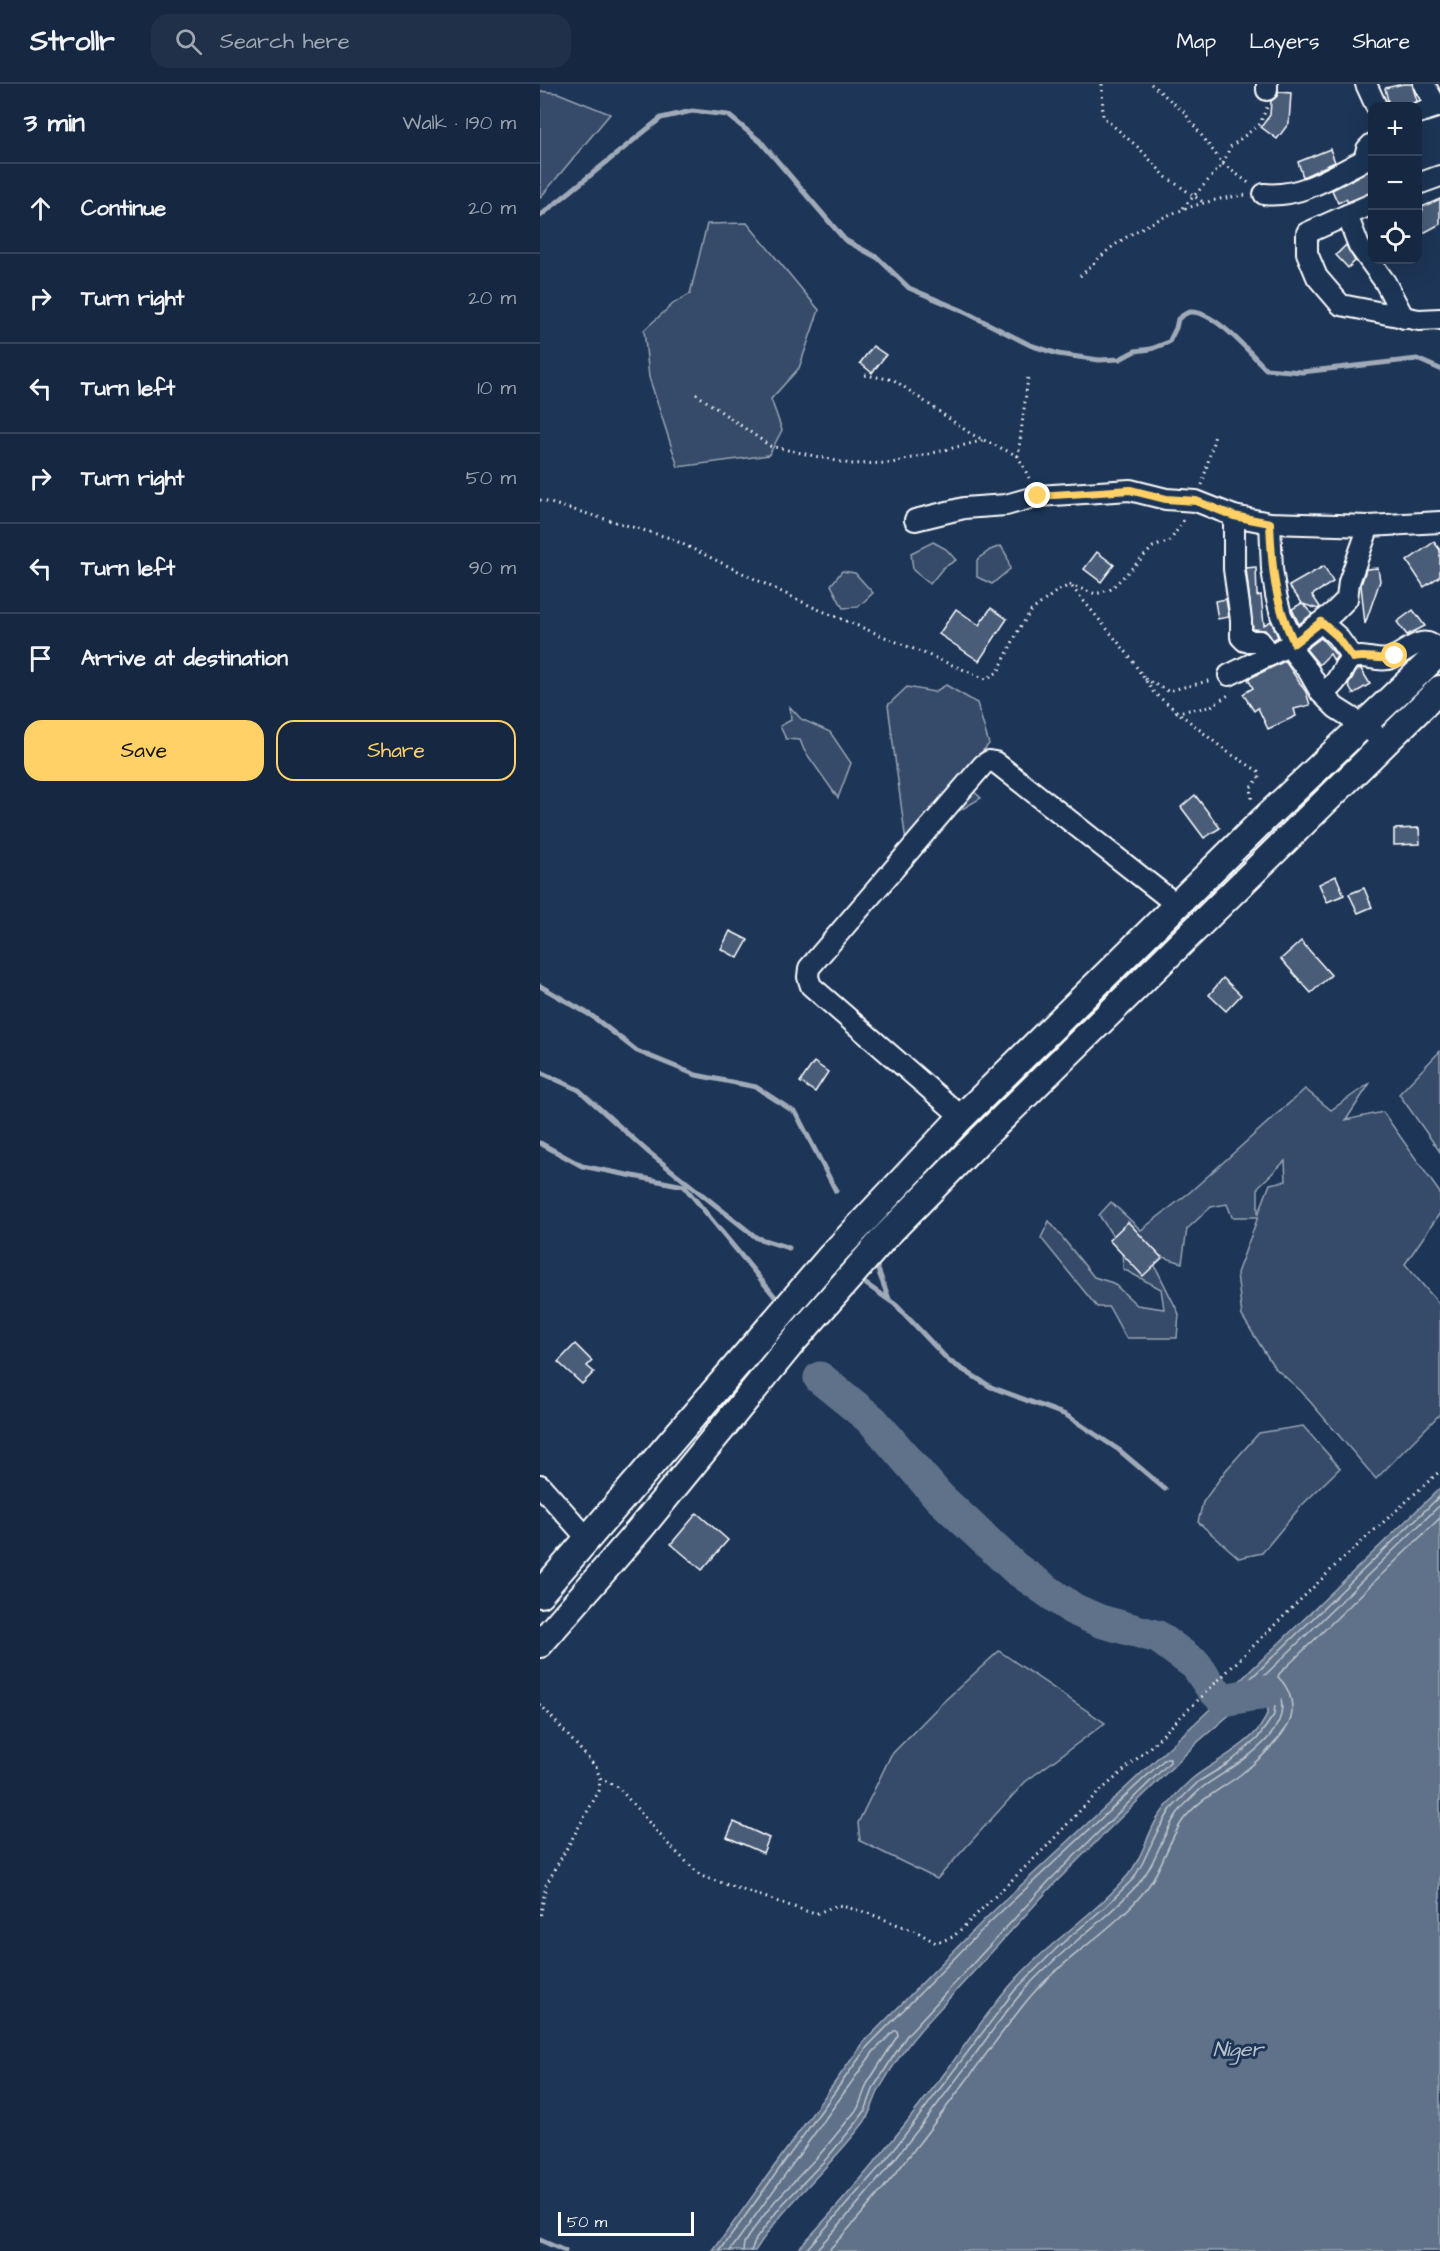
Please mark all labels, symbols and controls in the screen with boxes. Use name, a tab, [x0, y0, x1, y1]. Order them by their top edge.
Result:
search box	[151, 14, 571, 68]
text: Strollr	[30, 22, 115, 61]
icon: search	[172, 25, 205, 58]
text: Search here	[220, 26, 350, 57]
text: Map	[1176, 27, 1216, 56]
text: Layers	[1249, 27, 1319, 56]
text: Share	[1352, 27, 1410, 56]
map controls	[1368, 102, 1422, 264]
button: +	[1368, 102, 1422, 156]
text: 3 min	[24, 105, 85, 141]
text: Walk · 190 m	[403, 109, 516, 137]
button: −	[1368, 156, 1422, 210]
icon: ahead	[24, 192, 57, 225]
text: Continue	[81, 193, 166, 224]
text: 20 m	[468, 194, 516, 222]
button: locate	[1368, 210, 1422, 264]
icon: right	[24, 282, 57, 315]
text: Turn right	[81, 283, 184, 314]
text: 20 m	[468, 284, 516, 312]
icon: left	[24, 372, 57, 405]
text: Turn left	[81, 373, 175, 404]
text: 10 m	[477, 374, 516, 402]
icon: right	[24, 462, 57, 495]
text: Turn right	[81, 463, 184, 494]
text: 50 m	[466, 464, 516, 492]
route end	[1024, 482, 1050, 508]
icon: left	[24, 552, 57, 585]
text: Turn left	[81, 553, 175, 584]
text: 90 m	[468, 554, 516, 582]
icon: arrive	[24, 642, 57, 675]
route start	[1381, 642, 1407, 668]
text: Arrive at destination	[81, 643, 288, 674]
button: Save	[24, 720, 264, 781]
button: Share	[276, 720, 516, 781]
water label: Niger	[1213, 2035, 1265, 2065]
scale bar	[558, 2209, 694, 2236]
text: 50 m	[567, 2211, 607, 2233]

